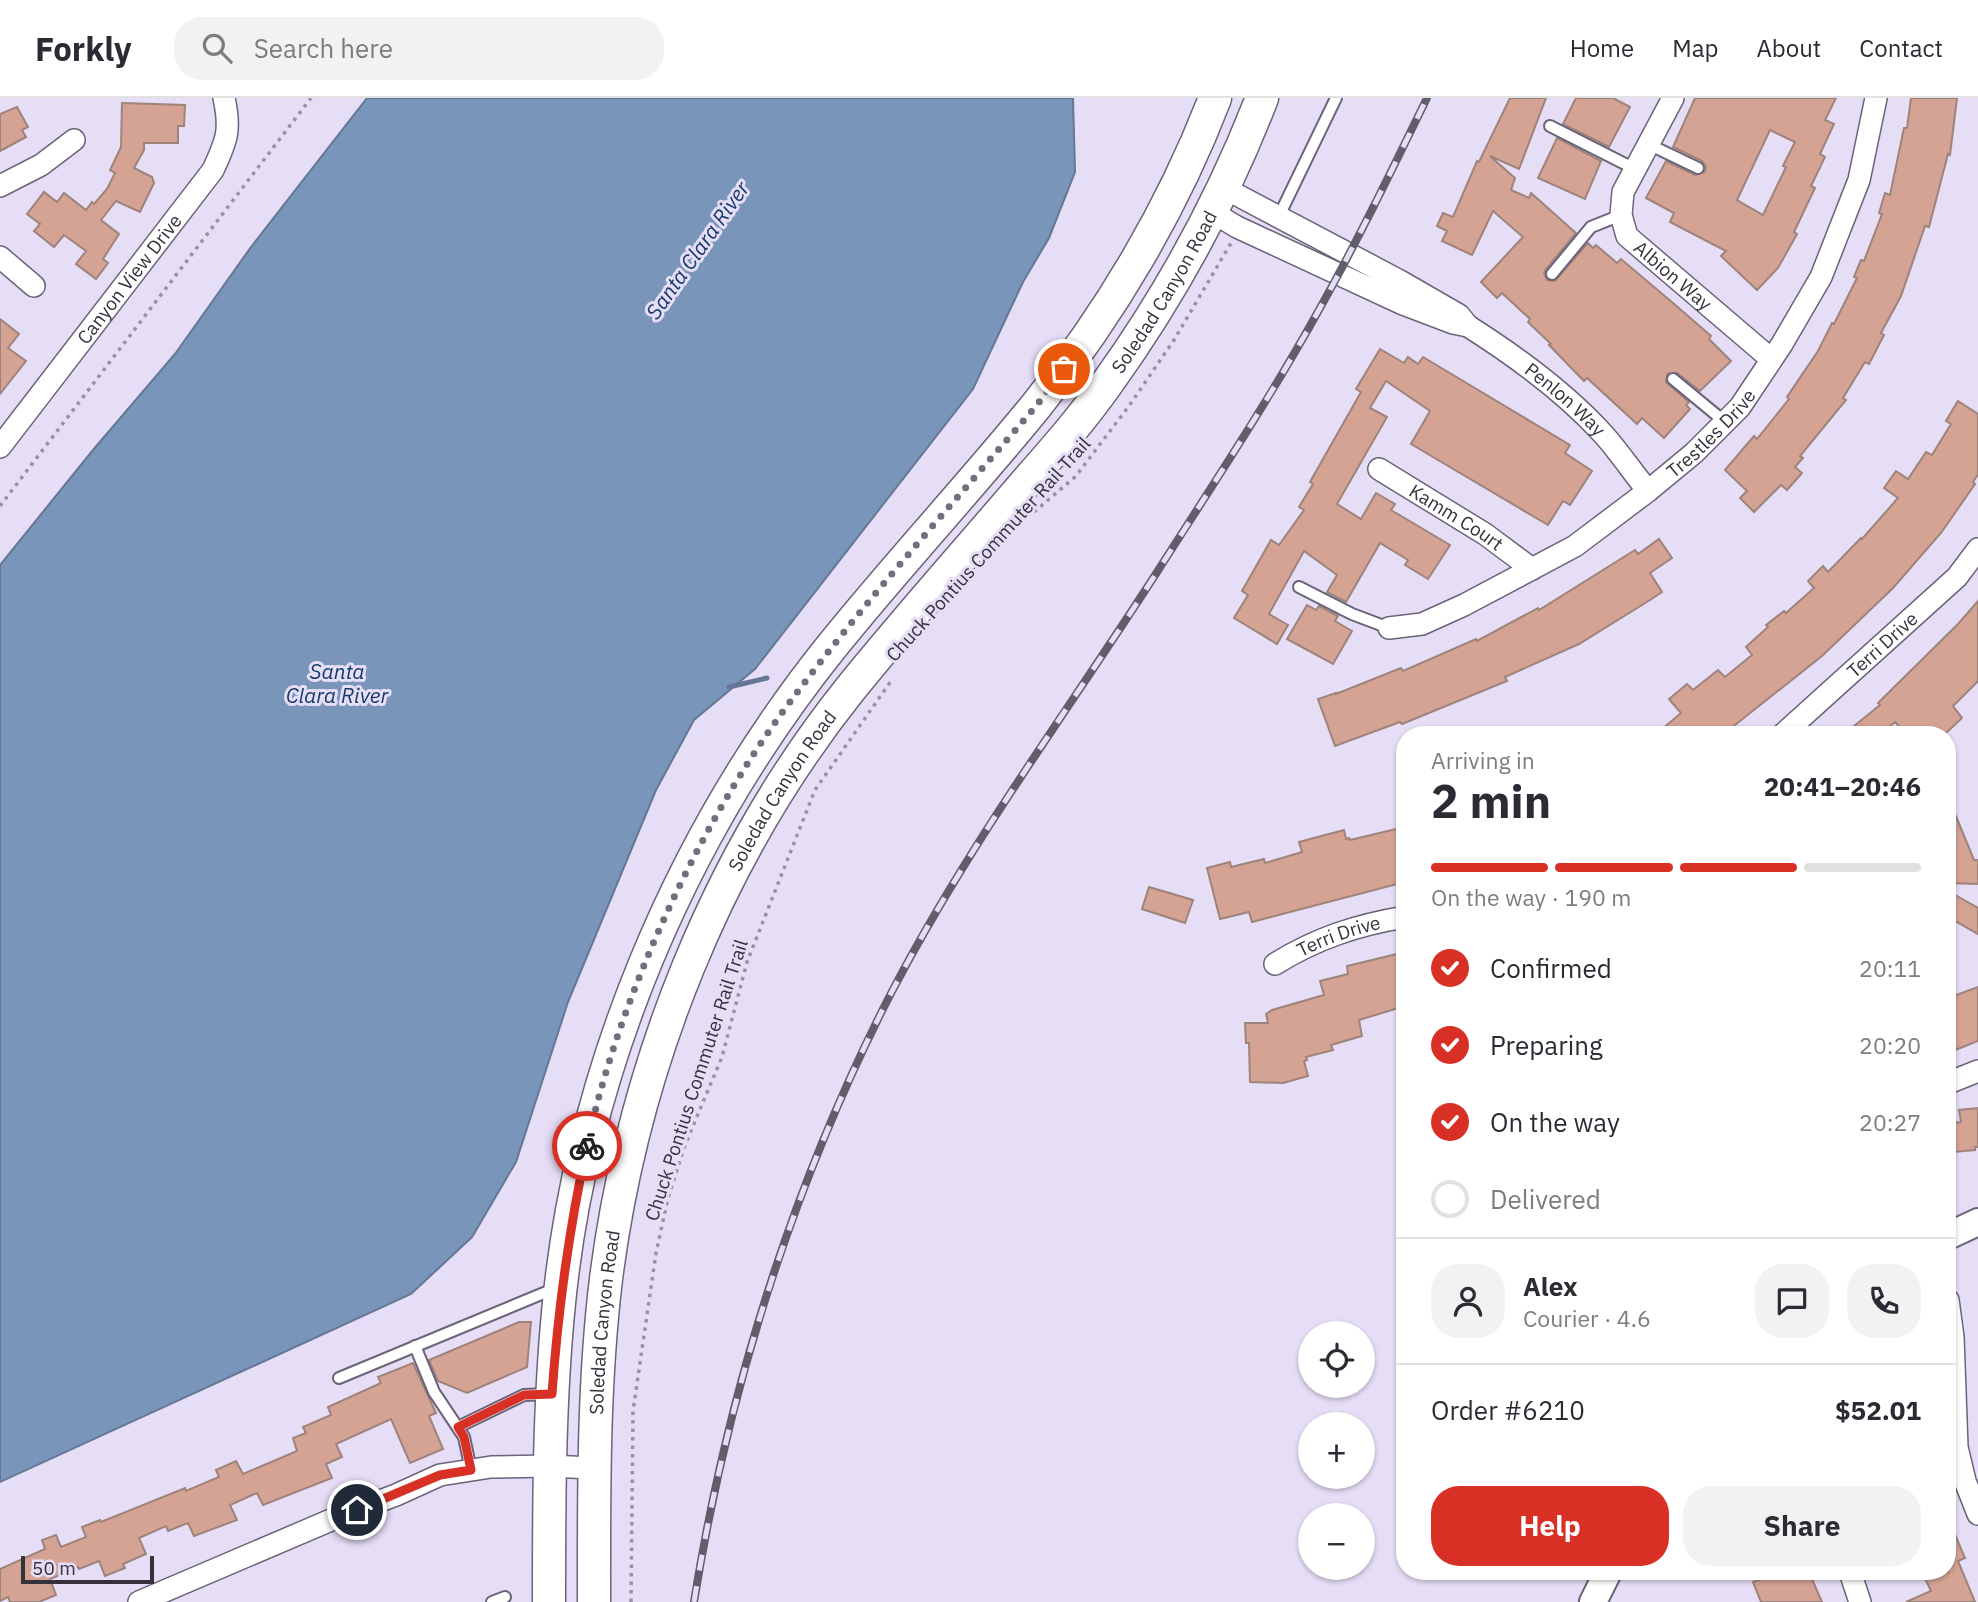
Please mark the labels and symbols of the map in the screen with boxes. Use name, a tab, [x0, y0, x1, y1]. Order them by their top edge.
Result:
water label: Santa Clara River	[639, 174, 756, 324]
street label: Soledad Canyon Road	[1106, 207, 1222, 378]
street label: Canyon View Drive	[72, 209, 187, 349]
street label: Albion Way	[1629, 235, 1718, 316]
pin	[1034, 339, 1094, 399]
street label: Penlon Way	[1520, 357, 1611, 441]
street label: Trestles Drive	[1661, 384, 1761, 483]
street label: Chuck Pontius Commuter Rail Trail	[881, 432, 1095, 666]
street label: Kamm Court	[1405, 478, 1508, 556]
street label: Terri Drive	[1842, 606, 1923, 683]
water label: Santa Clara River	[286, 657, 389, 709]
street label: Soledad Canyon Road	[723, 706, 841, 875]
street label: Terri Drive	[1293, 910, 1383, 962]
street label: Chuck Pontius Commuter Rail Trail	[639, 936, 753, 1224]
courier	[552, 1111, 622, 1181]
street label: Soledad Canyon Road	[584, 1228, 625, 1415]
pin	[327, 1480, 387, 1540]
scale bar	[21, 1553, 154, 1585]

